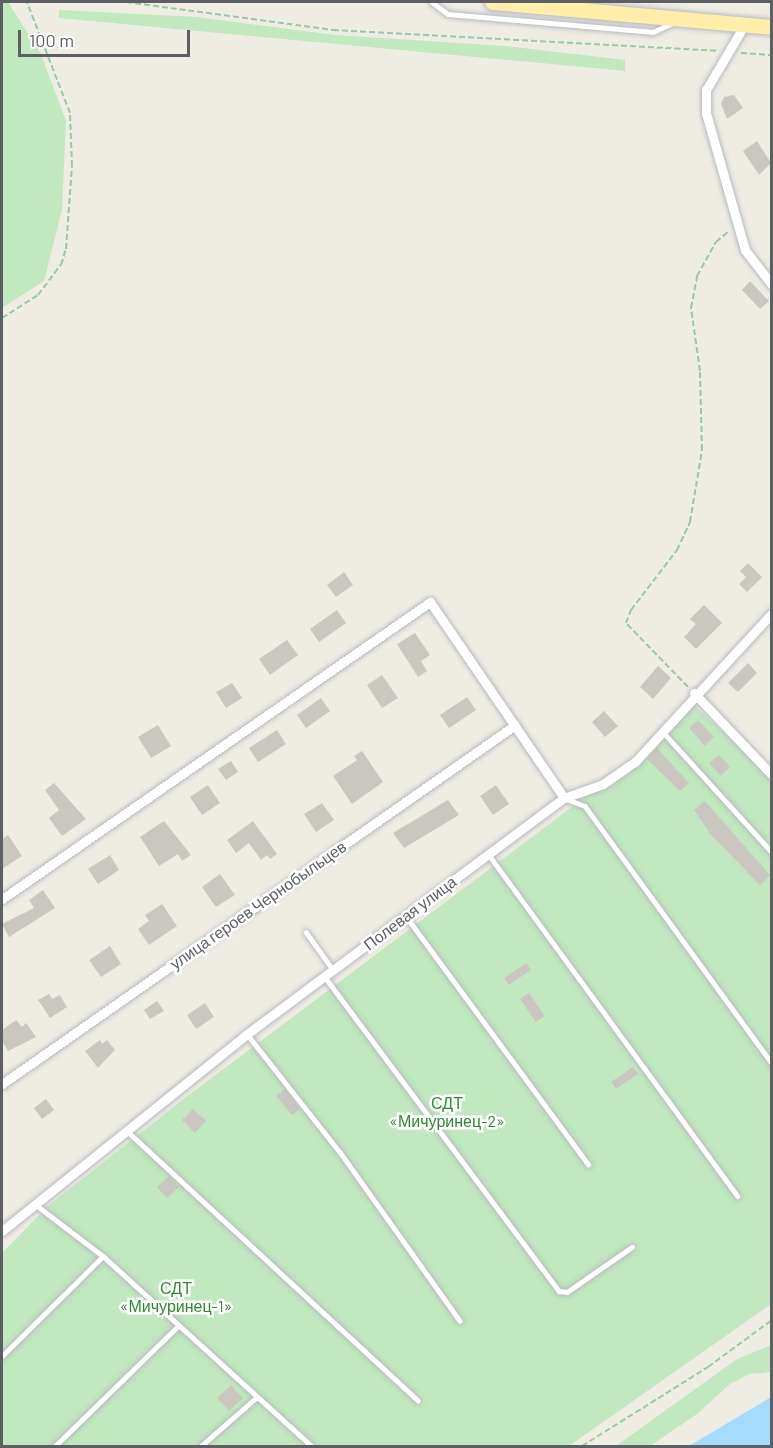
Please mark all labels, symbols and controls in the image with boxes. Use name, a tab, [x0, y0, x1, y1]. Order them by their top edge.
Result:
scale bar	[21, 18, 194, 56]
text: 100 m	[29, 29, 74, 51]
street label: улица героев Чернобыльцев	[166, 837, 350, 973]
street label: Полевая улица	[360, 872, 460, 954]
park label: СДТ «Мичуринец-2»	[389, 1093, 505, 1131]
park label: СДТ «Мичуринец-1»	[120, 1278, 232, 1316]

